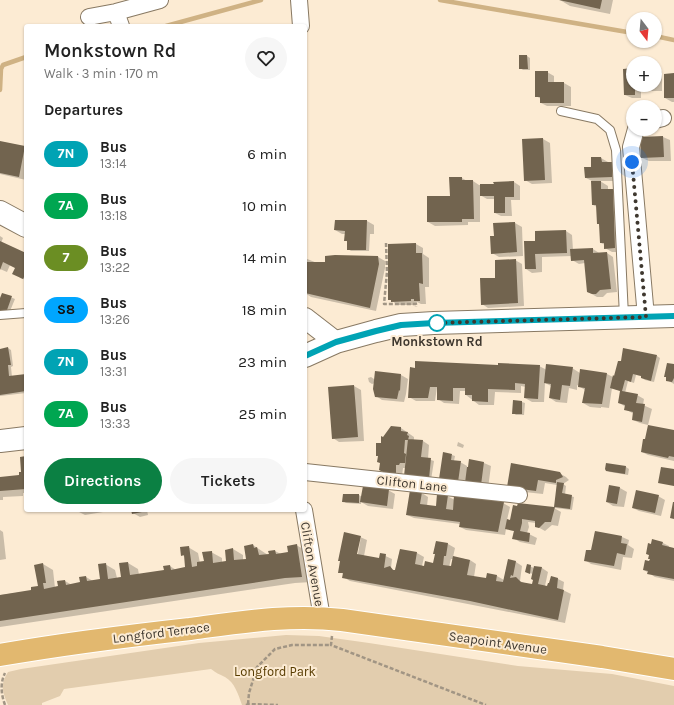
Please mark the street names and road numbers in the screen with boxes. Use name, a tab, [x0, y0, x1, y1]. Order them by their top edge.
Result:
street label: Clifton Lane	[376, 472, 448, 495]
street label: Clifton Avenue	[298, 521, 327, 608]
street label: Longford Terrace	[112, 619, 211, 646]
street label: Seapoint Avenue	[448, 628, 548, 657]

